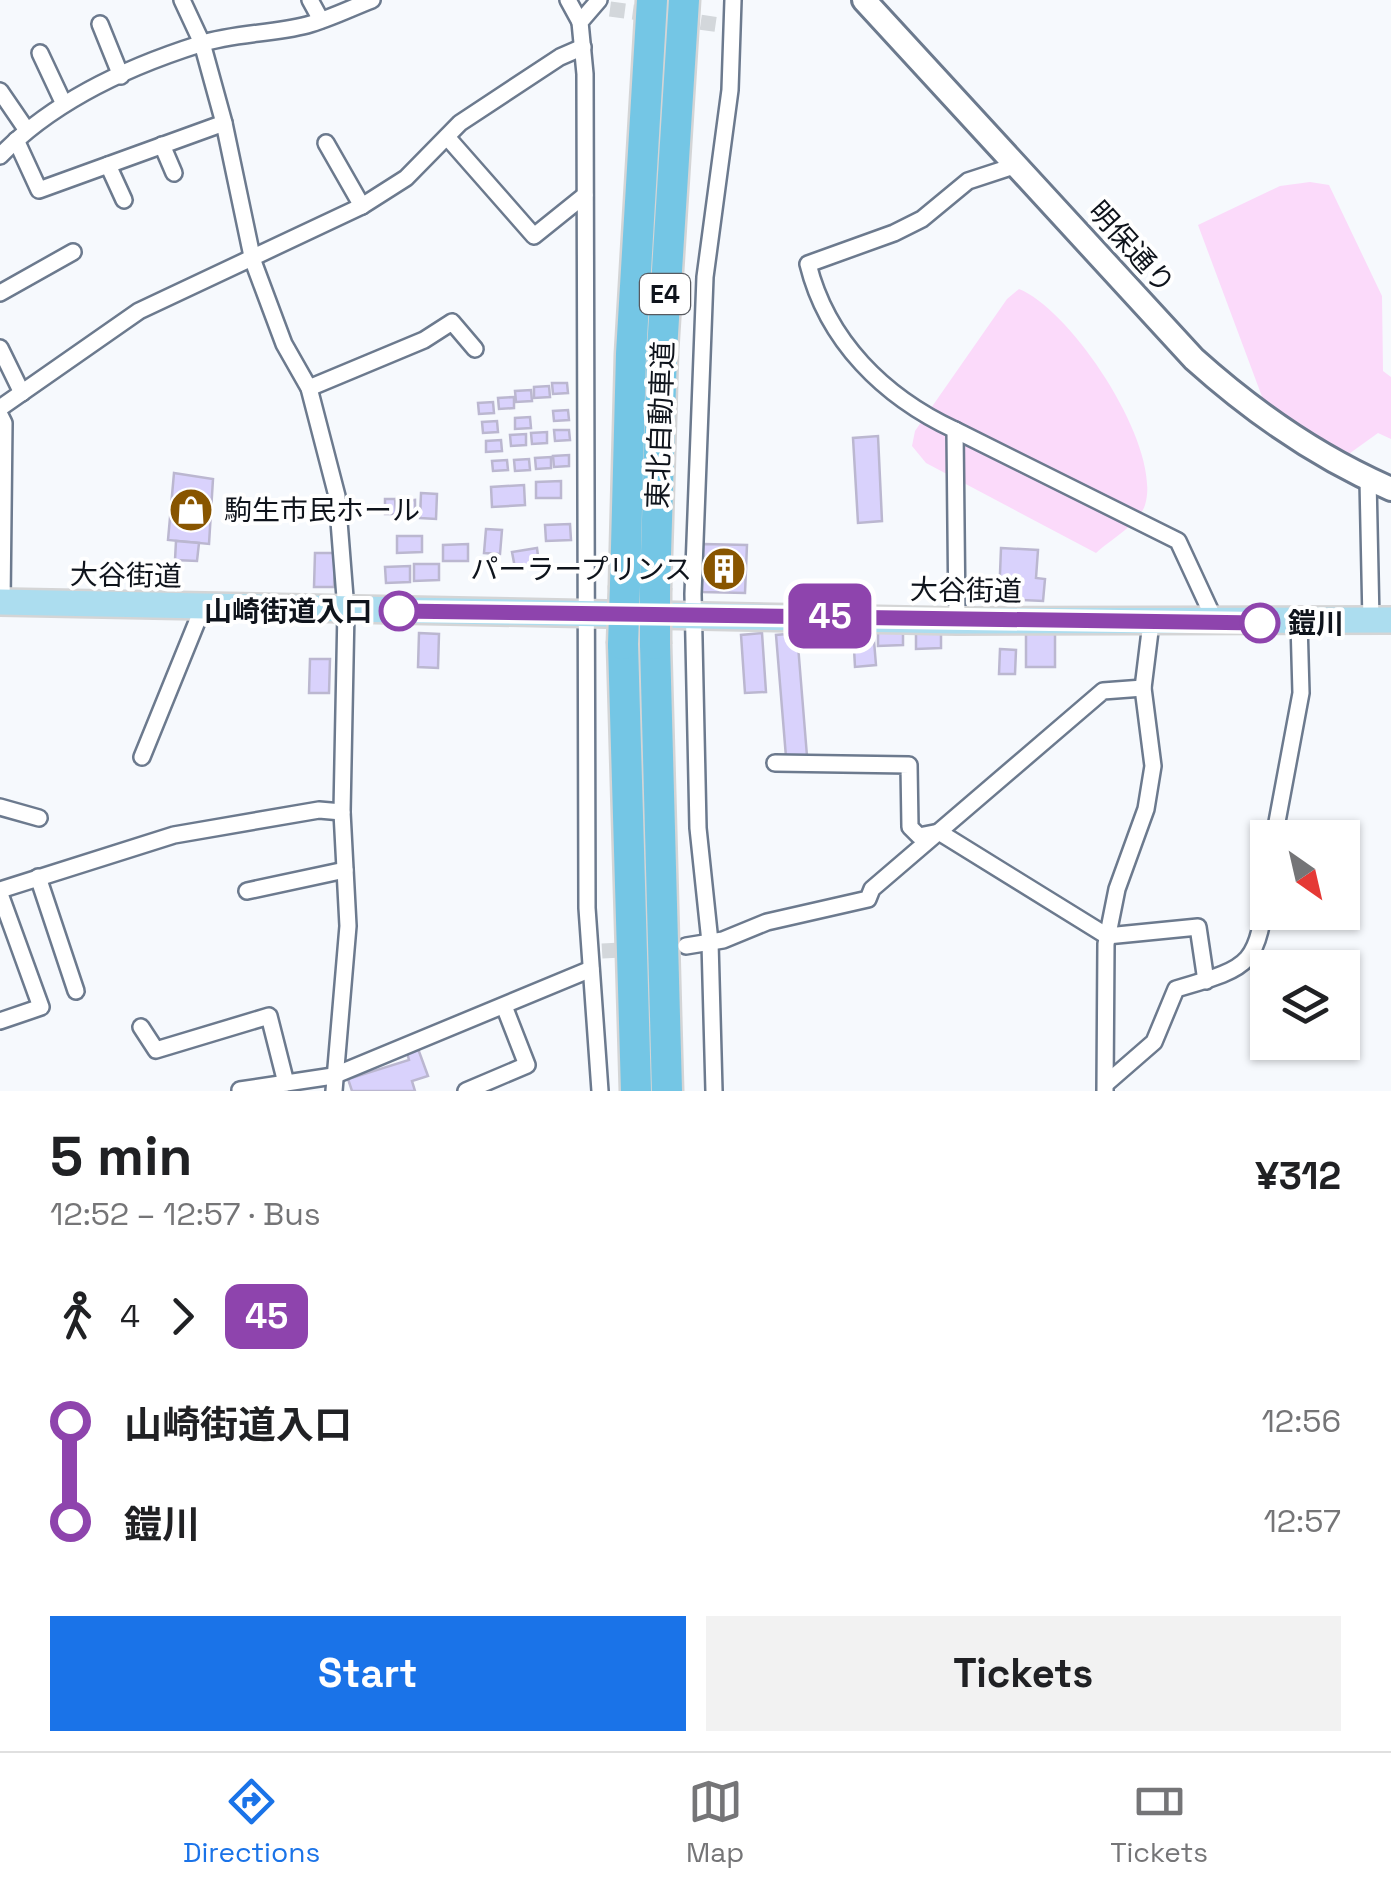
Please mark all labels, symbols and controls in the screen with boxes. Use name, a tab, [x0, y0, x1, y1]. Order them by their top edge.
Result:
street label: 明保通り	[1081, 193, 1183, 301]
road number: E4	[640, 274, 690, 314]
street label: 東北自動車道	[639, 340, 681, 510]
shop icon: 駒生市民ホール	[168, 487, 214, 533]
place label: 駒生市民ホール	[224, 492, 420, 528]
building icon: パーラープリンス	[701, 546, 747, 592]
place label: パーラープリンス	[470, 551, 692, 587]
street label: 大谷街道	[70, 556, 182, 594]
street label: 大谷街道	[910, 571, 1022, 609]
line badge: 45	[785, 584, 875, 648]
marker: 山崎街道入口	[380, 592, 418, 630]
place label: 山崎街道入口	[204, 593, 372, 629]
text: 45	[808, 594, 852, 638]
marker: 鎧川	[1241, 604, 1279, 642]
place label: 鎧川	[1288, 605, 1344, 641]
north arrow	[1250, 820, 1360, 930]
map controls	[1250, 820, 1360, 1060]
button: layers	[1250, 950, 1360, 1060]
text: 5 min	[50, 1121, 192, 1191]
text: ¥312	[1255, 1152, 1341, 1200]
text: 12:52 – 12:57 · Bus	[50, 1194, 321, 1234]
icon: walk	[50, 1289, 105, 1344]
icon: forward	[155, 1289, 210, 1344]
text: 45	[245, 1294, 288, 1338]
text: 4	[120, 1296, 140, 1336]
text: 山崎街道入口	[124, 1401, 352, 1449]
text: 12:56	[1261, 1401, 1341, 1441]
text: 鎧川	[124, 1501, 200, 1549]
text: 12:57	[1263, 1501, 1341, 1541]
button: Start	[50, 1616, 686, 1731]
button: Tickets	[706, 1616, 1341, 1731]
tab: Directions	[183, 1774, 320, 1870]
tab: Map	[686, 1774, 744, 1870]
tab: Tickets	[1110, 1774, 1208, 1870]

